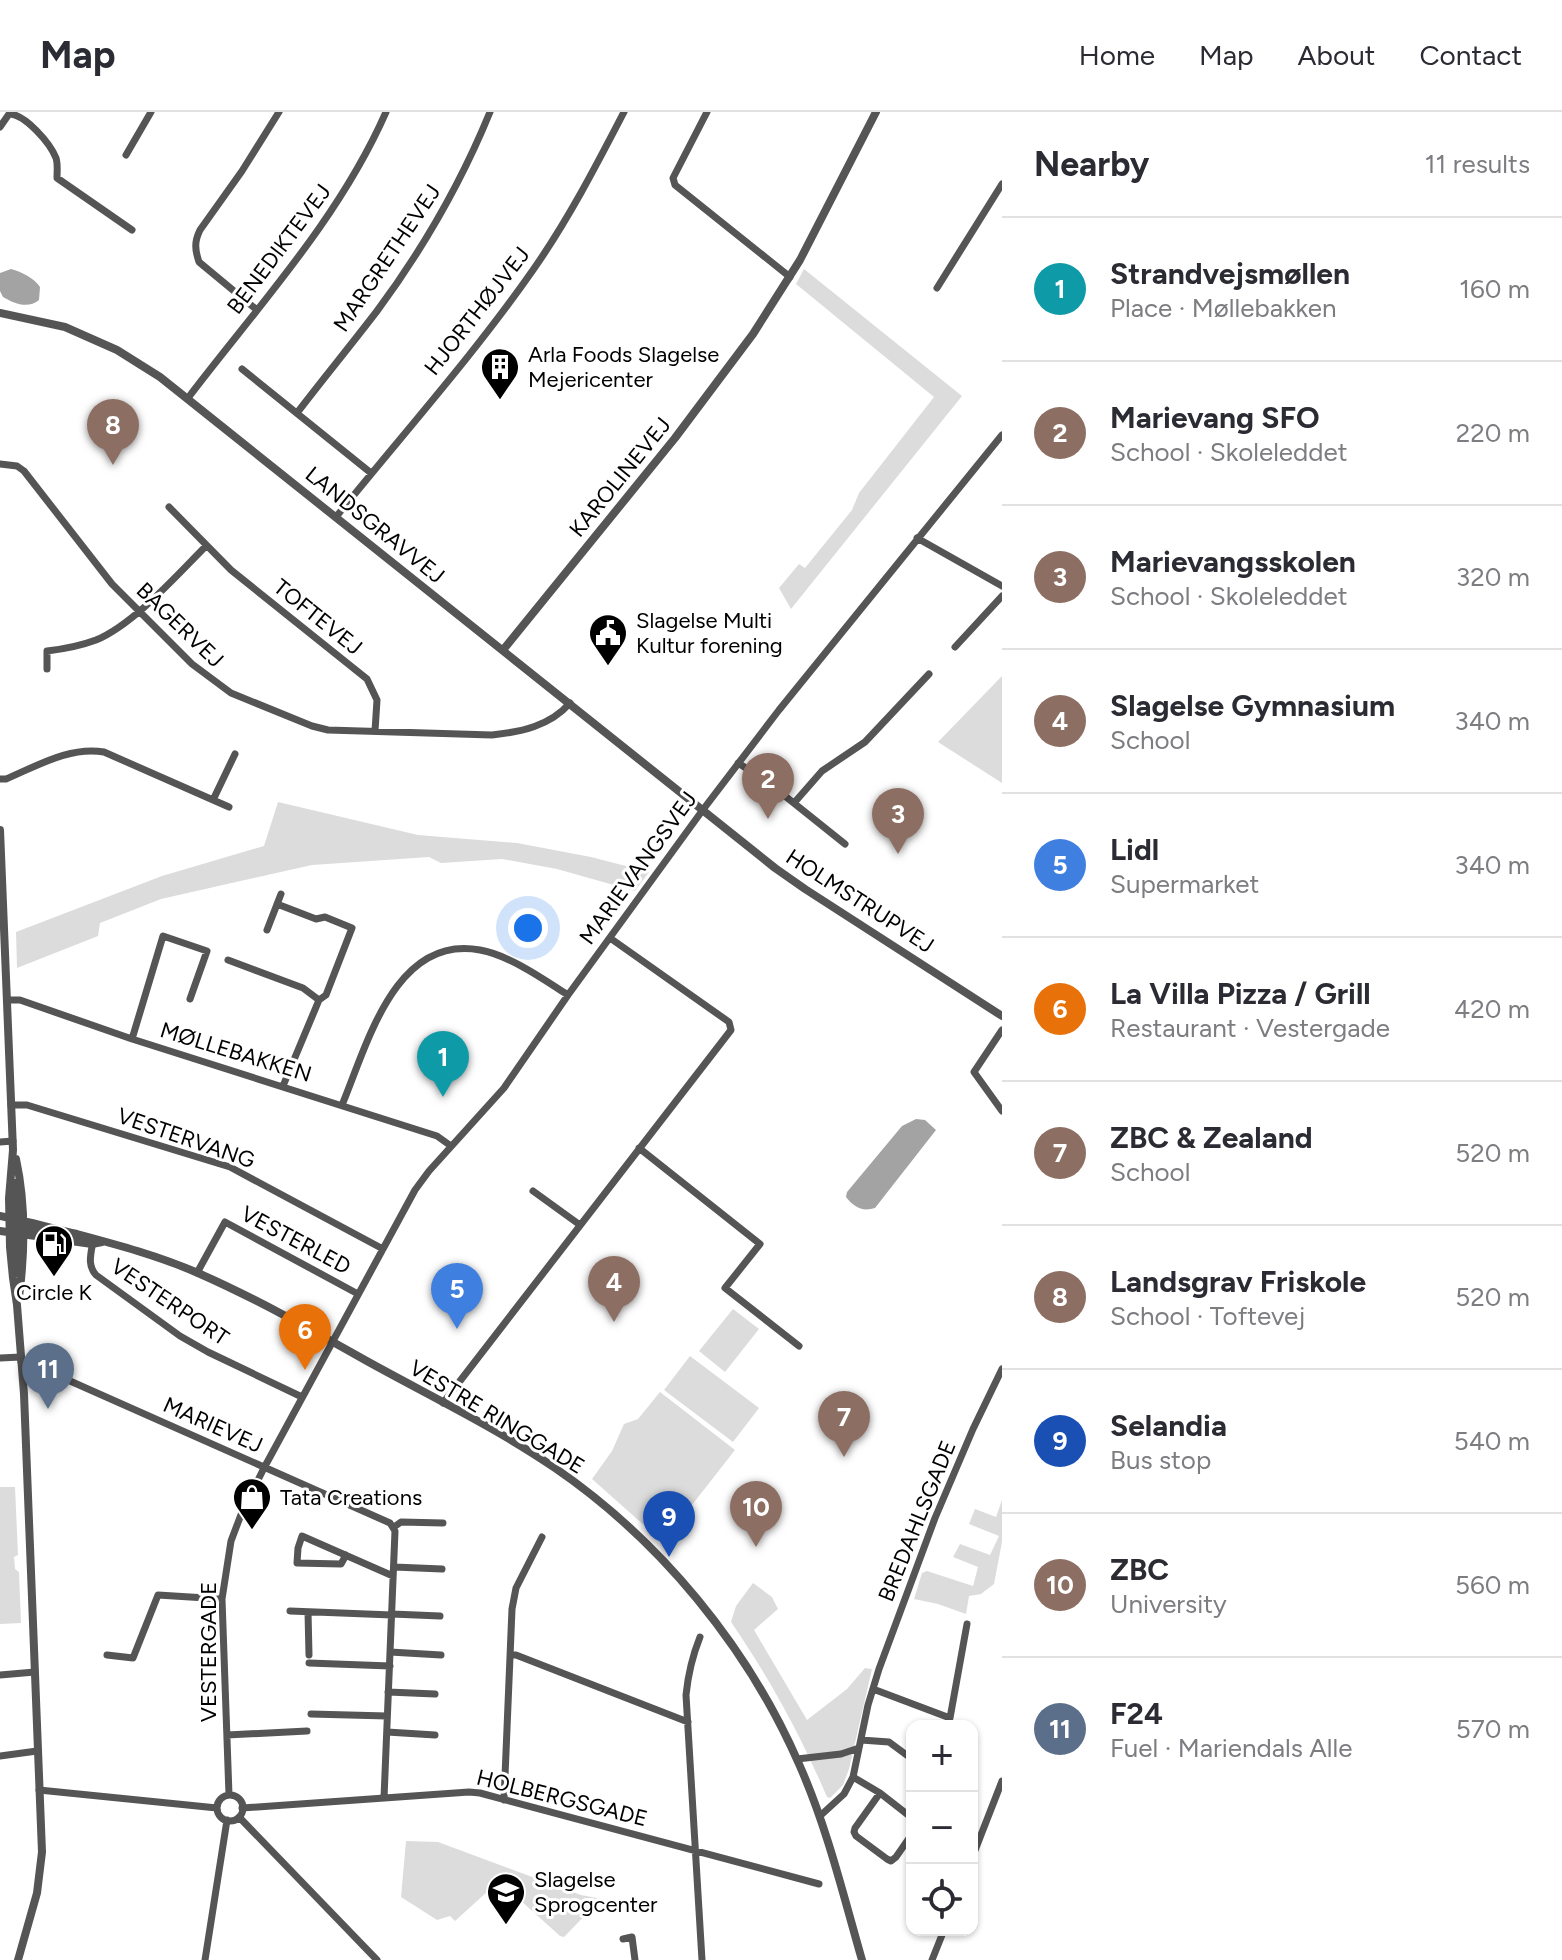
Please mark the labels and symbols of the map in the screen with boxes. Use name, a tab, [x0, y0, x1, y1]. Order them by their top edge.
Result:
street label: BENEDIKTEVEJ	[221, 179, 337, 319]
street label: MARGRETHEVEJ	[328, 179, 446, 337]
street label: HJORTHØJVEJ	[419, 241, 535, 381]
place label: Arla Foods Slagelse Mejericenter	[528, 341, 719, 393]
building icon: Arla Foods Slagelse Mejericenter	[479, 346, 521, 401]
pin: 8	[87, 399, 139, 465]
street label: KAROLINEVEJ	[563, 412, 677, 542]
street label: LANDSGRAVVEJ	[300, 461, 450, 589]
street label: TOFTEVEJ	[268, 573, 368, 661]
street label: BAGERVEJ	[131, 577, 229, 673]
place label: Slagelse Multi Kultur forening	[636, 607, 783, 659]
public building icon: Slagelse Multi Kultur forening	[587, 612, 629, 667]
pin: 2	[742, 753, 794, 819]
street label: MARIEVANGSVEJ	[573, 786, 703, 950]
pin: 3	[872, 788, 924, 854]
street label: HOLMSTRUPVEJ	[781, 843, 939, 959]
your location	[508, 908, 548, 948]
street label: MØLLEBAKKEN	[157, 1016, 315, 1088]
pin: 1	[417, 1031, 469, 1097]
street label: VESTERVANG	[114, 1102, 258, 1174]
street label: VESTERLED	[237, 1200, 355, 1280]
fuel station icon: Circle K	[33, 1223, 75, 1278]
street label: VESTERPORT	[106, 1253, 234, 1351]
pin: 4	[588, 1256, 640, 1322]
pin: 5	[431, 1263, 483, 1329]
place label: Circle K	[16, 1279, 93, 1306]
pin: 6	[279, 1304, 331, 1370]
pin: 11	[22, 1343, 74, 1409]
street label: VESTRE RINGGADE	[405, 1354, 589, 1480]
street label: MARIEVEJ	[159, 1391, 267, 1459]
pin: 7	[818, 1391, 870, 1457]
street label: BREDAHLSGADE	[872, 1436, 962, 1606]
shop icon: Tata Creations	[231, 1476, 273, 1531]
pin: 10	[730, 1481, 782, 1547]
place label: Tata Creations	[280, 1484, 422, 1511]
pin: 9	[643, 1491, 695, 1557]
street label: VESTERGADE	[195, 1582, 222, 1722]
street label: HOLBERGSGADE	[474, 1764, 650, 1832]
place label: Slagelse Sprogcenter	[534, 1866, 658, 1918]
school or university icon: Slagelse Sprogcenter	[485, 1871, 527, 1926]

